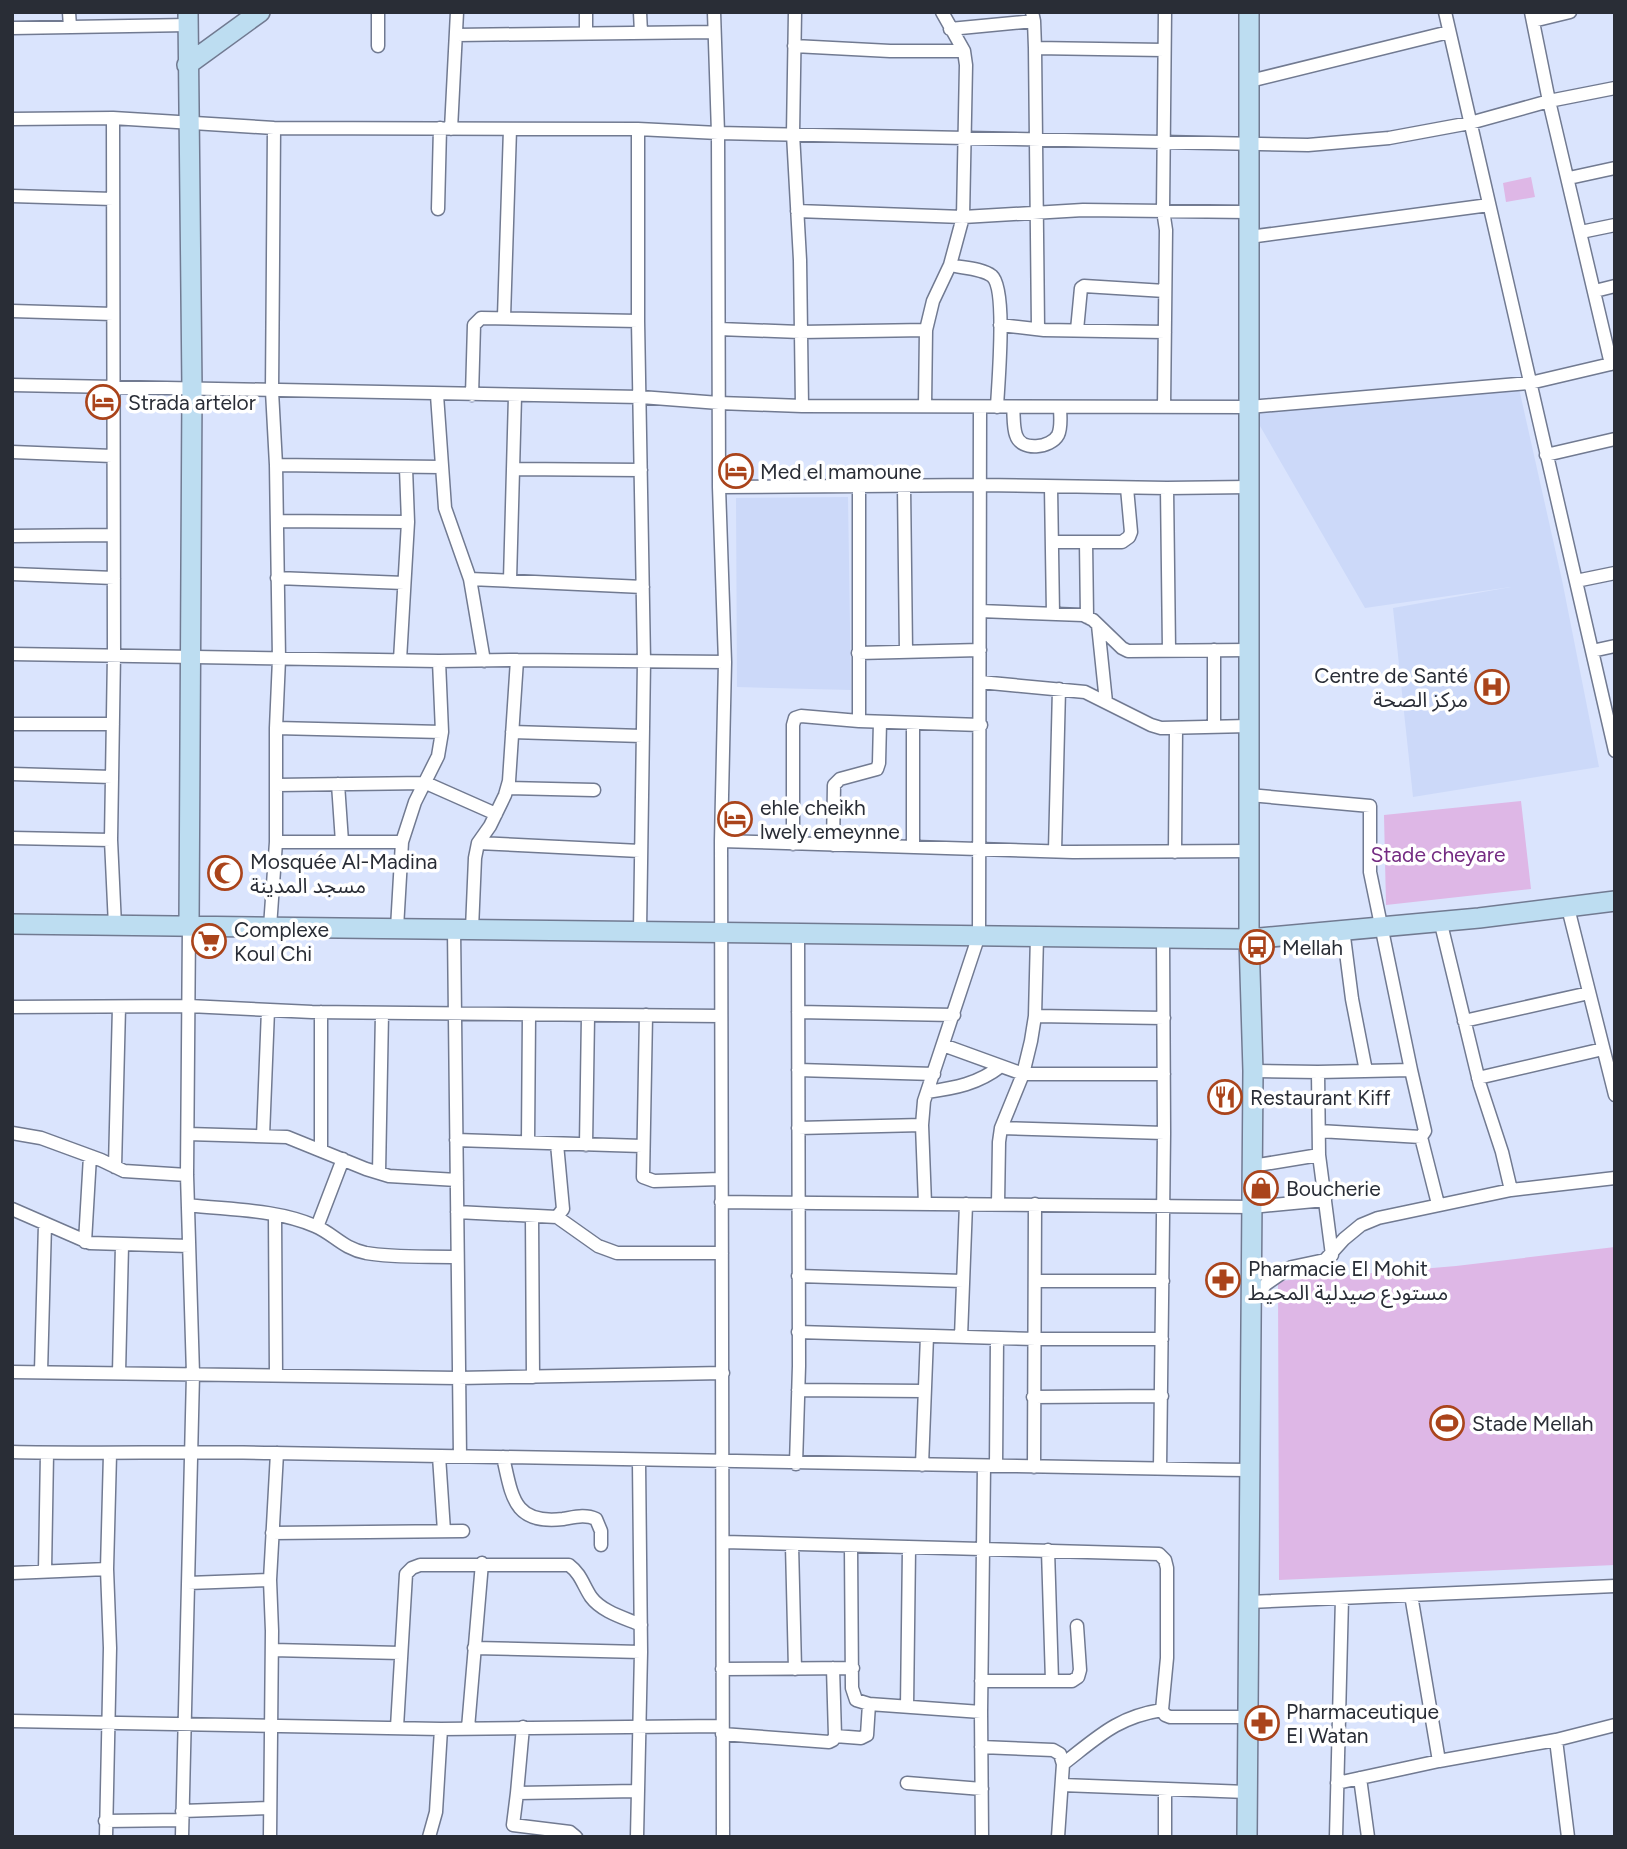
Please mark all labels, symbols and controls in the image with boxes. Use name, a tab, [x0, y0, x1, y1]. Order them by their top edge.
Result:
hotel icon: Strada artelor	[84, 383, 122, 421]
place label: Strada artelor	[128, 390, 256, 415]
hotel icon: Med el mamoune	[717, 452, 755, 490]
place label: Med el mamoune	[760, 459, 922, 484]
place label: Centre de Santé مركز الصحة	[1314, 663, 1468, 712]
hospital icon: Centre de Santé مركز الصحة	[1473, 668, 1511, 706]
place label: ehle cheikh lwely emeynne	[760, 795, 900, 844]
hotel icon: ehle cheikh lwely emeynne	[716, 800, 754, 838]
park label: Stade cheyare	[1371, 842, 1505, 867]
place label: Mosquée Al-Madina مسجد المدينة	[250, 849, 437, 898]
mosque icon: Mosquée Al-Madina مسجد المدينة	[206, 854, 244, 892]
place label: Complexe Koul Chi	[234, 917, 329, 966]
supermarket icon: Complexe Koul Chi	[190, 922, 228, 960]
bus stop icon: Mellah	[1238, 928, 1276, 966]
place label: Mellah	[1282, 935, 1343, 960]
restaurant icon: Restaurant Kiff	[1206, 1078, 1244, 1116]
place label: Restaurant Kiff	[1250, 1085, 1391, 1110]
shop icon: Boucherie	[1242, 1169, 1280, 1207]
place label: Boucherie	[1286, 1176, 1381, 1201]
place label: Pharmacie El Mohit مستودع صيدلية المحيط	[1248, 1256, 1448, 1308]
pharmacy icon: Pharmacie El Mohit مستودع صيدلية المحيط	[1204, 1261, 1242, 1299]
sports icon: Stade Mellah	[1428, 1404, 1466, 1442]
place label: Stade Mellah	[1472, 1411, 1593, 1436]
place label: Pharmaceutique El Watan	[1286, 1699, 1439, 1748]
pharmacy icon: Pharmaceutique El Watan	[1243, 1704, 1281, 1742]

